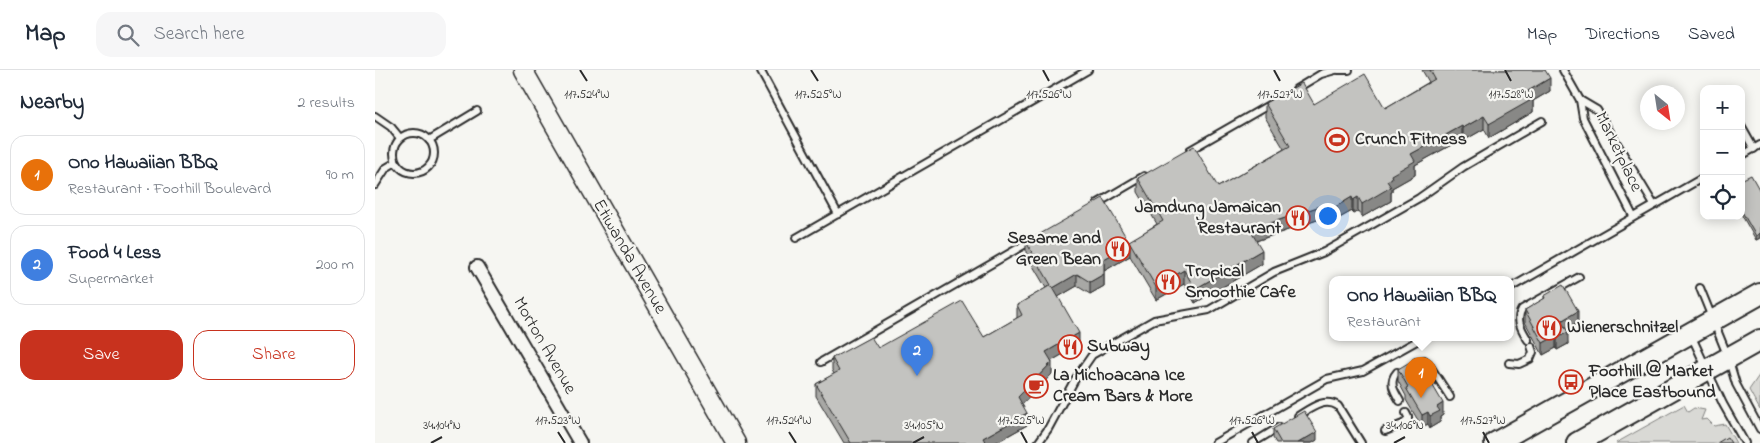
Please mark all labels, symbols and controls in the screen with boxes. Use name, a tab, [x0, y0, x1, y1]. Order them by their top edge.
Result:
search box	[96, 12, 446, 57]
text: Map	[25, 17, 66, 52]
icon: search	[114, 21, 142, 49]
text: Search here	[154, 21, 245, 48]
text: Map	[1527, 22, 1557, 48]
text: Directions	[1585, 22, 1660, 48]
text: Saved	[1688, 22, 1735, 48]
north arrow	[1640, 85, 1685, 130]
map controls	[1700, 85, 1745, 220]
button: +	[1700, 85, 1745, 130]
text: 117.524°W	[564, 86, 610, 104]
text: 117.525°W	[794, 86, 842, 104]
text: 117.526°W	[1026, 86, 1072, 104]
text: 117.527°W	[1257, 86, 1303, 104]
text: 117.528°W	[1489, 86, 1533, 104]
text: Nearby	[20, 88, 84, 118]
text: 2 results	[297, 91, 355, 115]
street label: Marketplace	[1587, 108, 1649, 197]
sports icon: Crunch Fitness	[1324, 127, 1350, 153]
place label: Crunch Fitness	[1355, 127, 1467, 153]
button: −	[1700, 130, 1745, 175]
text: Ono Hawaiian BBQ	[68, 150, 218, 177]
text: 1	[34, 163, 40, 187]
text: 90 m	[326, 163, 354, 187]
button: locate	[1700, 175, 1745, 220]
text: Restaurant · Foothill Boulevard	[68, 177, 271, 201]
street label: Etiwanda Avenue	[586, 195, 673, 320]
place label: Jamdung Jamaican Restaurant	[1135, 195, 1282, 242]
your location	[1315, 203, 1341, 229]
restaurant icon: Jamdung Jamaican Restaurant	[1285, 205, 1311, 231]
place label: Sesame and Green Bean	[1007, 226, 1102, 273]
restaurant icon: Sesame and Green Bean	[1105, 236, 1131, 262]
text: Food 4 Less	[68, 240, 161, 267]
text: 2	[33, 253, 41, 277]
text: 200 m	[316, 253, 354, 277]
place label: Tropical Smoothie Cafe	[1185, 259, 1297, 306]
text: Supermarket	[68, 267, 154, 291]
restaurant icon: Tropical Smoothie Cafe	[1155, 269, 1181, 295]
popup	[1329, 276, 1514, 341]
text: Ono Hawaiian BBQ	[1347, 283, 1496, 310]
street label: Morton Avenue	[506, 293, 583, 400]
text: Restaurant	[1347, 310, 1421, 334]
restaurant icon: Wienerschnitzel	[1536, 315, 1562, 341]
place label: Wienerschnitzel	[1567, 315, 1678, 341]
button: Save	[20, 330, 183, 380]
button: Share	[193, 330, 355, 380]
restaurant icon: Subway	[1057, 334, 1083, 360]
place label: Subway	[1087, 334, 1150, 361]
pin: 2	[901, 335, 933, 376]
pin: 1	[1405, 357, 1437, 398]
place label: Foothill @ Market Place Eastbound	[1588, 359, 1716, 406]
place label: La Michoacana Ice Cream Bars & More	[1053, 363, 1193, 410]
bus stop icon: Foothill @ Market Place Eastbound	[1558, 369, 1584, 395]
cafe icon: La Michoacana Ice Cream Bars & More	[1023, 373, 1049, 399]
text: 117.523°W	[535, 412, 581, 430]
text: 117.524°W	[766, 412, 812, 430]
text: 117.525°W	[997, 412, 1045, 430]
text: 117.526°W	[1229, 412, 1275, 430]
text: 117.527°W	[1460, 412, 1506, 430]
text: 34.104°N	[423, 417, 461, 435]
text: 34.105°N	[904, 417, 944, 435]
text: 34.106°N	[1386, 417, 1424, 435]

